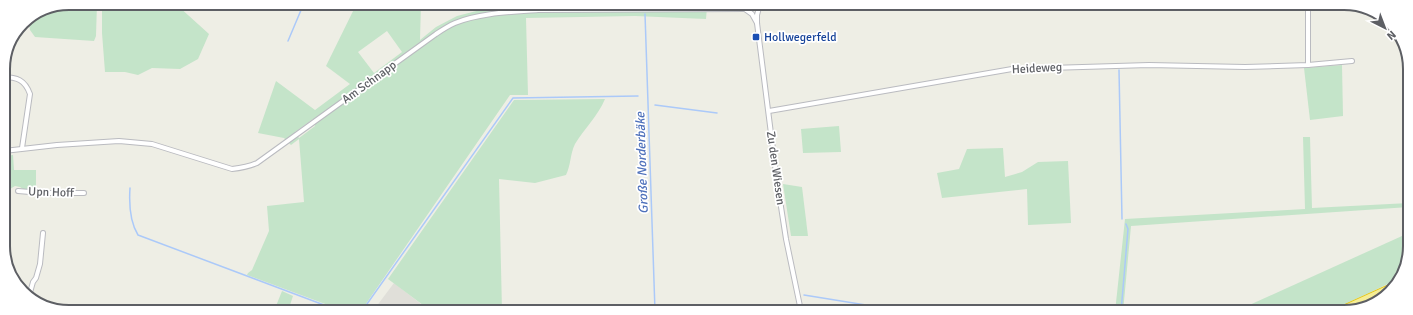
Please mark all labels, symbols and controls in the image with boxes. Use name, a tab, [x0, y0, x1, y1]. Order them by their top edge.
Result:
north arrow	[1365, 8, 1405, 48]
text: N	[1384, 28, 1399, 42]
place label: Hollwegerfeld	[764, 30, 837, 45]
marker: Hollwegerfeld	[751, 32, 761, 42]
street label: Am Schnapp	[339, 58, 399, 107]
street label: Heideweg	[1011, 60, 1063, 77]
water label: Große Norderbäke	[632, 110, 652, 214]
street label: Zu den Wiesen	[763, 130, 788, 206]
street label: Upn Hoff	[28, 184, 75, 201]

